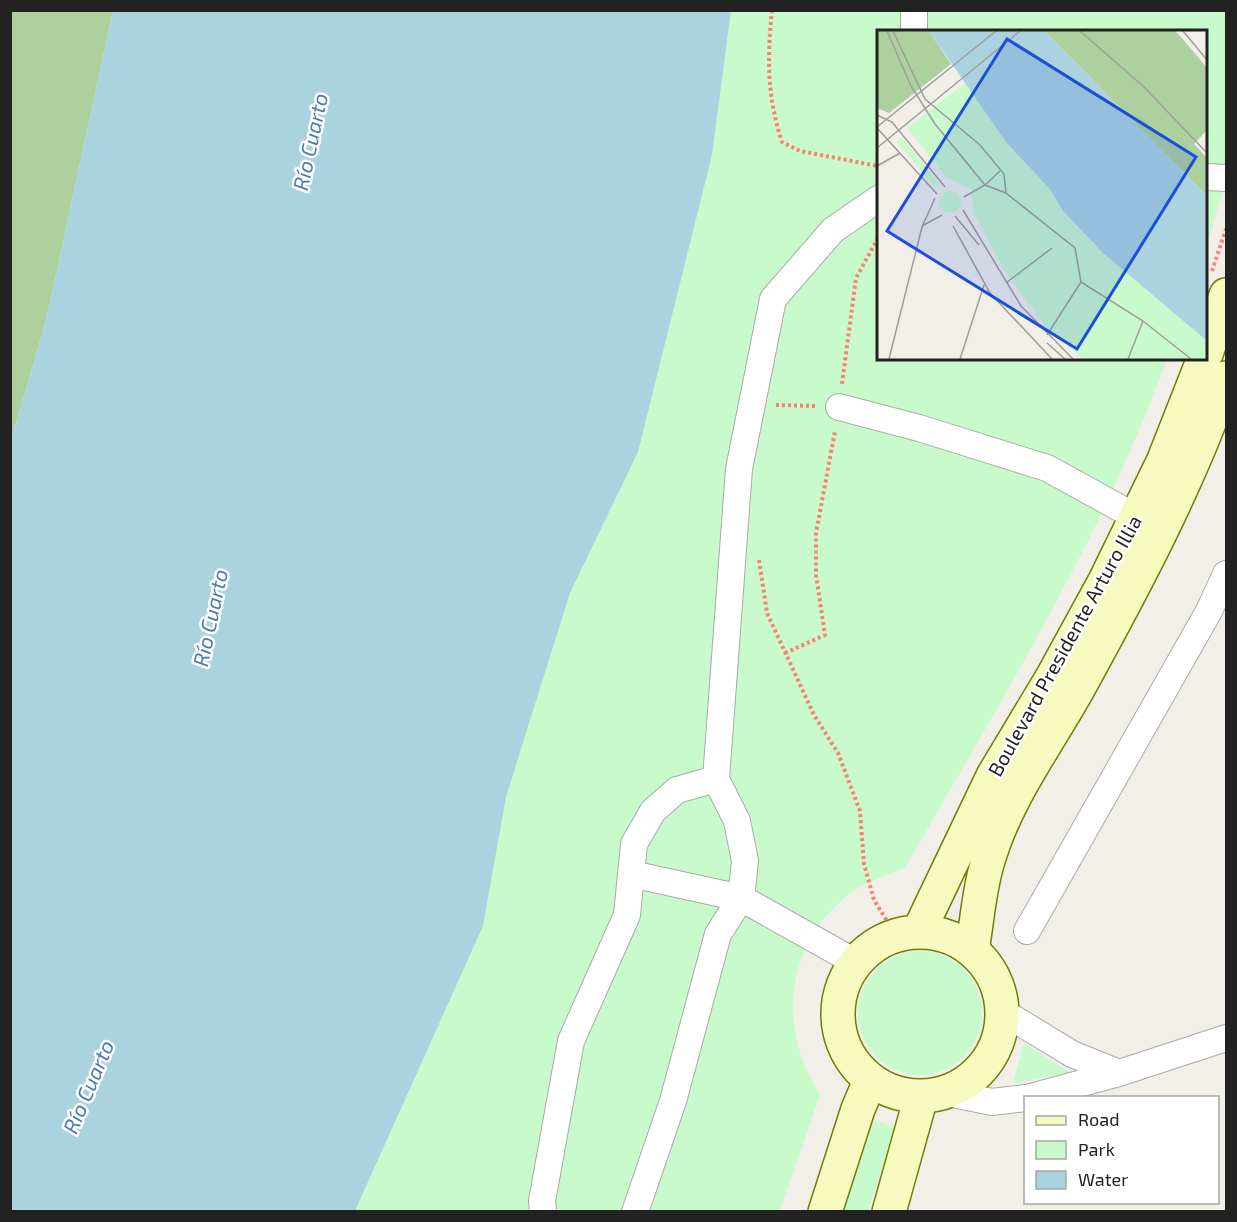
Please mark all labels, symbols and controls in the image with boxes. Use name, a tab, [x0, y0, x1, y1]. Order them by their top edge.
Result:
inset map	[877, 30, 1207, 360]
water label: Río Cuarto	[287, 91, 332, 193]
street label: Boulevard Presidente Arturo Illia	[982, 511, 1146, 780]
water label: Río Cuarto	[187, 567, 232, 669]
water label: Río Cuarto	[57, 1036, 118, 1137]
legend	[1024, 1096, 1219, 1204]
text: Road	[1078, 1108, 1119, 1130]
text: Park	[1078, 1138, 1115, 1160]
text: Water	[1078, 1168, 1128, 1190]

